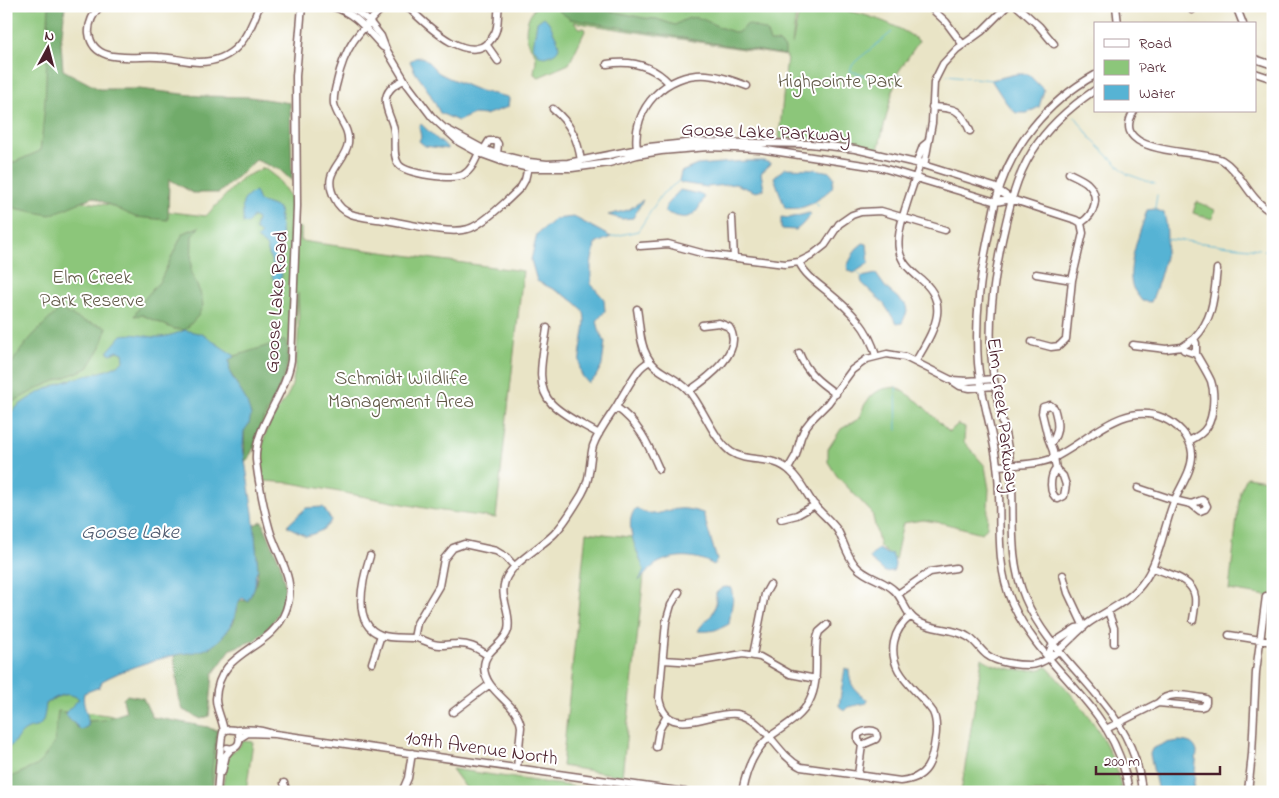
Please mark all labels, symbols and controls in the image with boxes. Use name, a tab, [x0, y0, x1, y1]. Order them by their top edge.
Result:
north arrow	[22, 22, 72, 72]
legend	[1094, 22, 1256, 112]
text: N	[43, 26, 55, 48]
text: Road	[1139, 33, 1172, 55]
text: Park	[1139, 57, 1167, 79]
park label: Highpointe Park	[778, 68, 902, 98]
text: Water	[1139, 83, 1175, 105]
street label: Goose Lake Parkway	[681, 116, 851, 151]
street label: Goose Lake Road	[258, 230, 297, 374]
park label: Elm Creek Park Reserve	[40, 264, 144, 316]
street label: Elm Creek Parkway	[978, 336, 1025, 495]
park label: Schmidt Wildlife Management Area	[328, 365, 474, 418]
water label: Goose Lake	[81, 518, 181, 548]
street label: 109th Avenue North	[404, 724, 560, 775]
scale bar	[1096, 743, 1220, 775]
text: 200 m	[1104, 751, 1140, 773]

